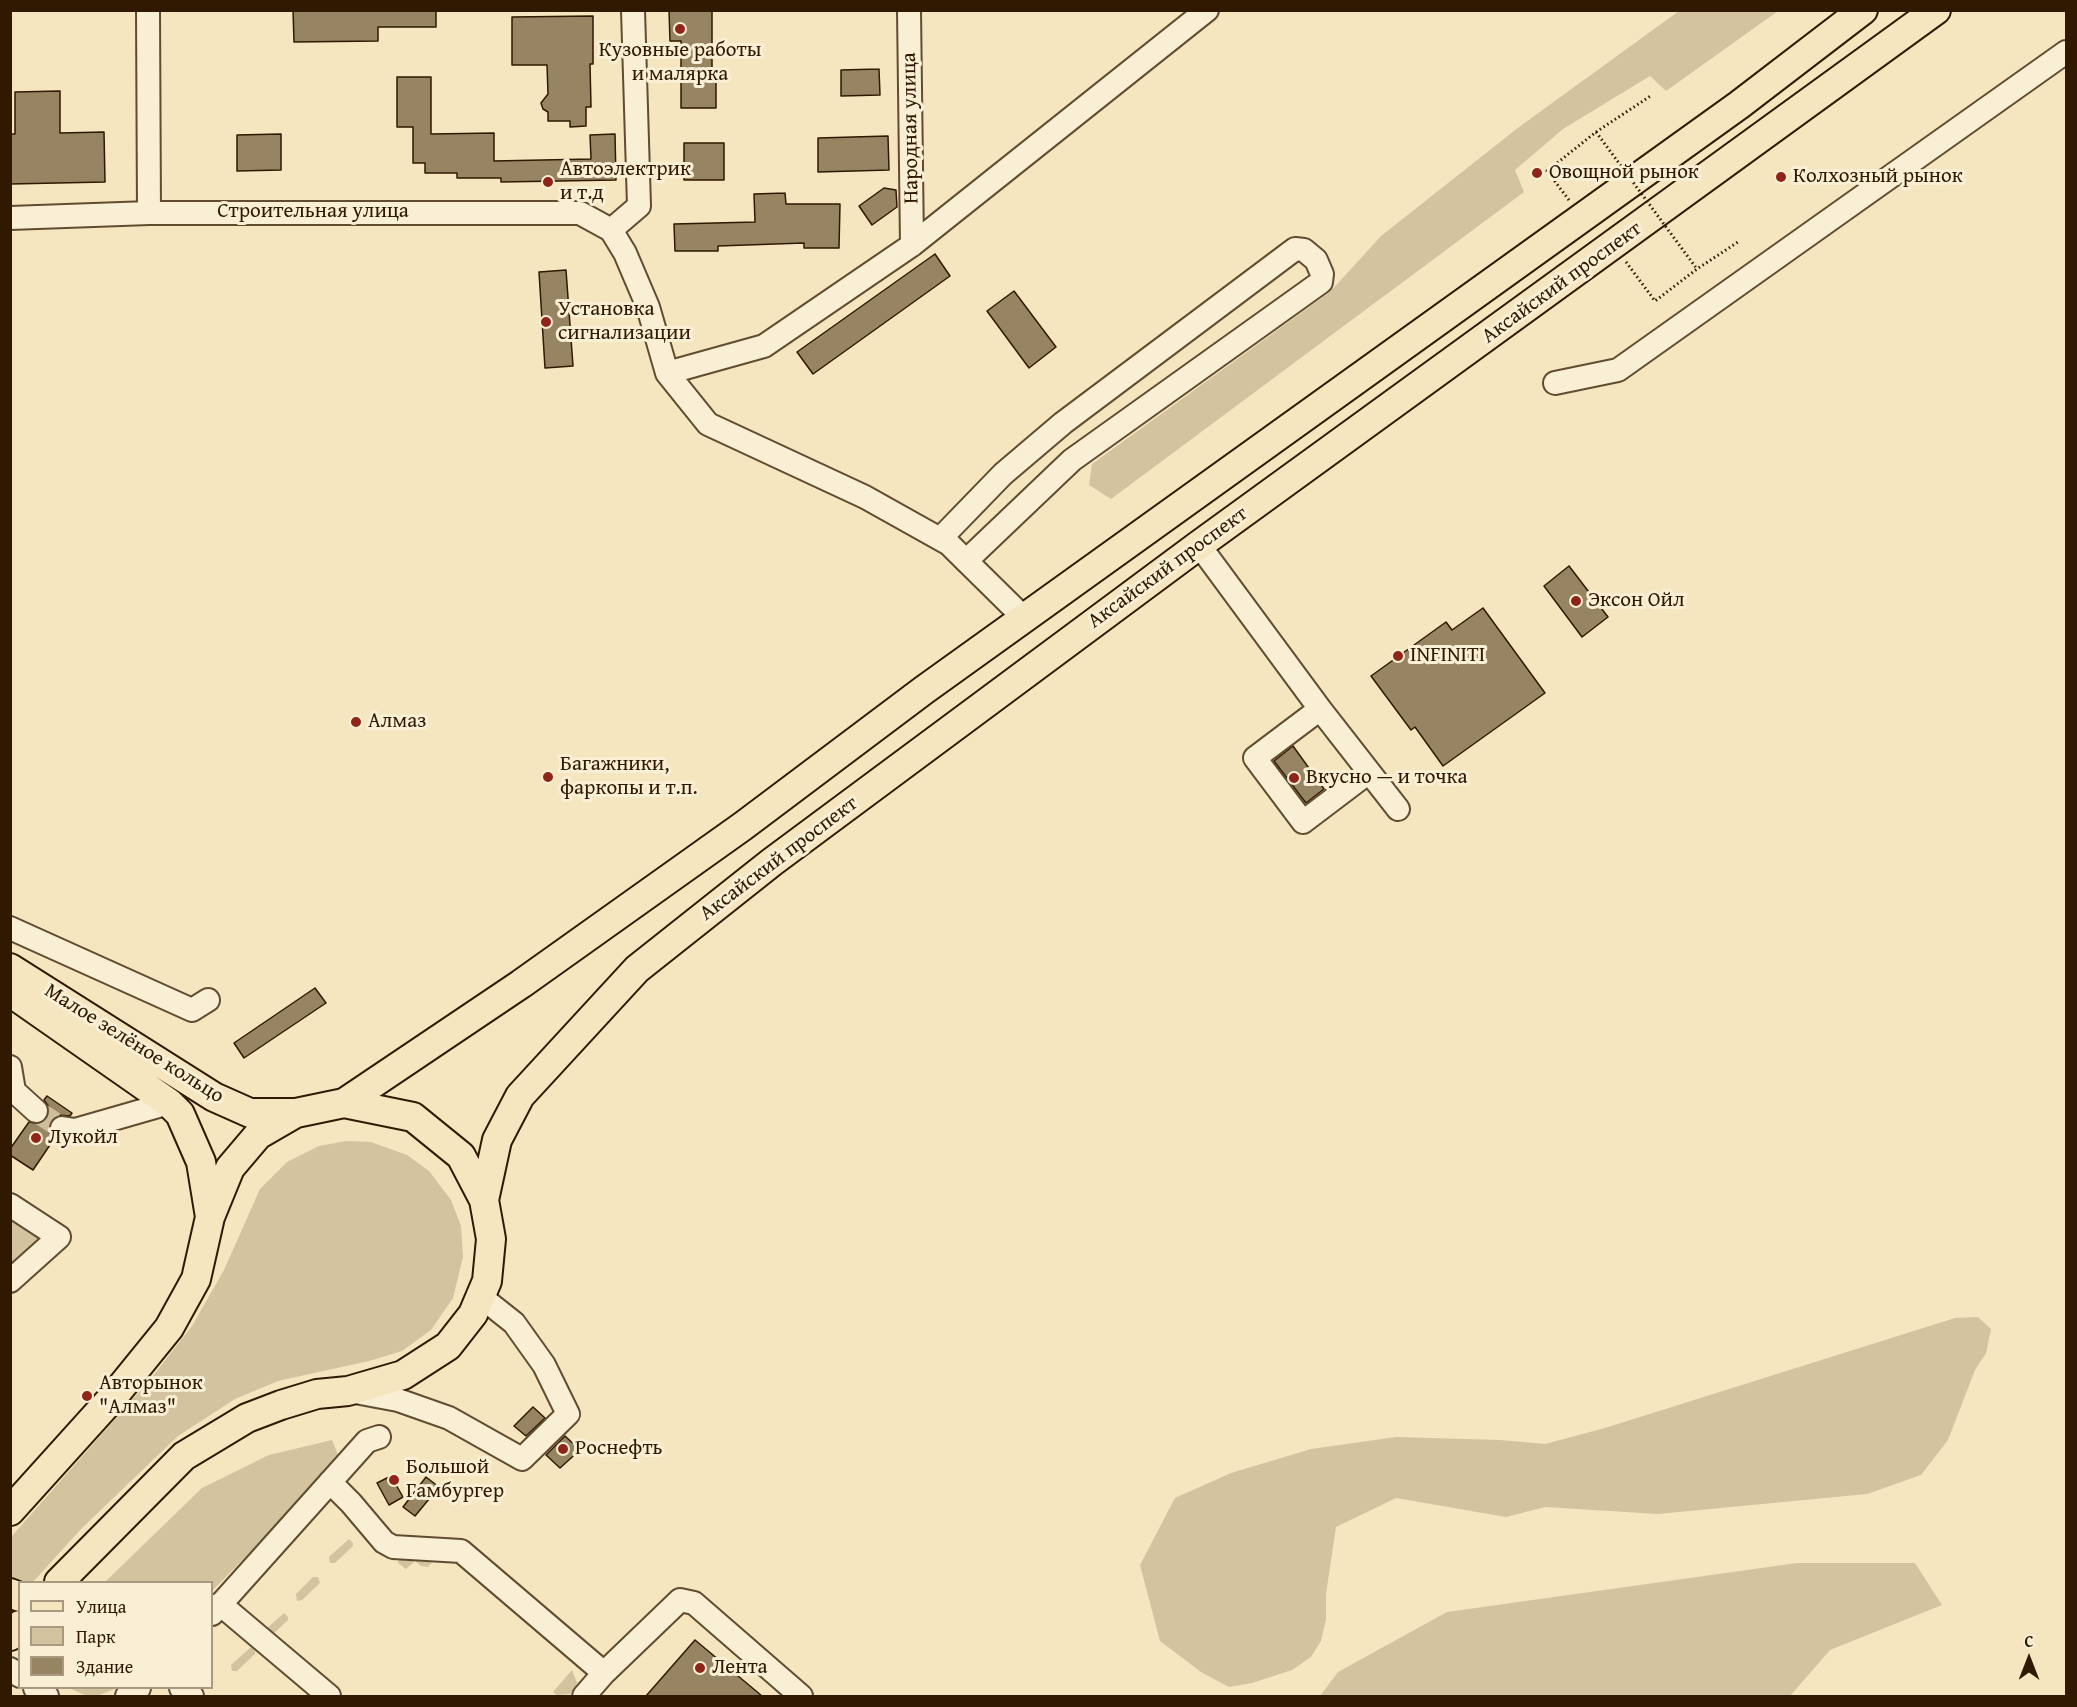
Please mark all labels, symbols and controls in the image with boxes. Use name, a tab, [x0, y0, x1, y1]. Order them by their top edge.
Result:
marker: Кузовные работы и малярка	[673, 22, 687, 36]
place label: Кузовные работы и малярка	[599, 38, 761, 88]
street label: Народная улица	[897, 52, 925, 204]
place label: Автоэлектрик и т.д	[560, 157, 691, 207]
place label: Овощной рынок	[1549, 160, 1699, 186]
place label: Колхозный рынок	[1793, 164, 1963, 190]
marker: Овощной рынок	[1530, 166, 1544, 180]
marker: Колхозный рынок	[1774, 170, 1788, 184]
marker: Автоэлектрик и т.д	[541, 175, 555, 189]
street label: Строительная улица	[217, 199, 409, 225]
street label: Аксайский проспект	[1477, 217, 1647, 349]
place label: Установка сигнализации	[558, 297, 691, 347]
marker: Установка сигнализации	[539, 315, 553, 329]
street label: Аксайский проспект	[1083, 502, 1253, 634]
place label: Эксон Ойл	[1588, 588, 1685, 614]
marker: Эксон Ойл	[1569, 594, 1583, 608]
place label: INFINITI	[1410, 643, 1485, 669]
marker: INFINITI	[1391, 649, 1405, 663]
place label: Алмаз	[368, 709, 426, 735]
marker: Алмаз	[349, 715, 363, 729]
place label: Багажники, фаркопы и т.п.	[560, 752, 698, 802]
place label: Вкусно — и точка	[1306, 765, 1468, 791]
marker: Багажники, фаркопы и т.п.	[541, 770, 555, 784]
marker: Вкусно — и точка	[1287, 771, 1301, 785]
street label: Аксайский проспект	[695, 791, 863, 927]
street label: Малое зелёное кольцо	[40, 979, 228, 1109]
place label: Лукойл	[48, 1125, 118, 1151]
marker: Лукойл	[29, 1131, 43, 1145]
place label: Авторынок "Алмаз"	[99, 1371, 203, 1421]
marker: Авторынок "Алмаз"	[80, 1389, 94, 1403]
place label: Роснефть	[575, 1436, 662, 1462]
marker: Роснефть	[556, 1442, 570, 1456]
place label: Большой Гамбургер	[406, 1455, 504, 1505]
marker: Большой Гамбургер	[387, 1473, 401, 1487]
legend	[18, 1581, 213, 1689]
text: Улица	[76, 1593, 126, 1620]
text: Парк	[76, 1623, 115, 1650]
north arrow	[1999, 1629, 2059, 1689]
text: С	[2024, 1629, 2034, 1653]
text: Здание	[76, 1653, 133, 1680]
place label: Лента	[712, 1655, 768, 1681]
marker: Лента	[693, 1661, 707, 1675]

